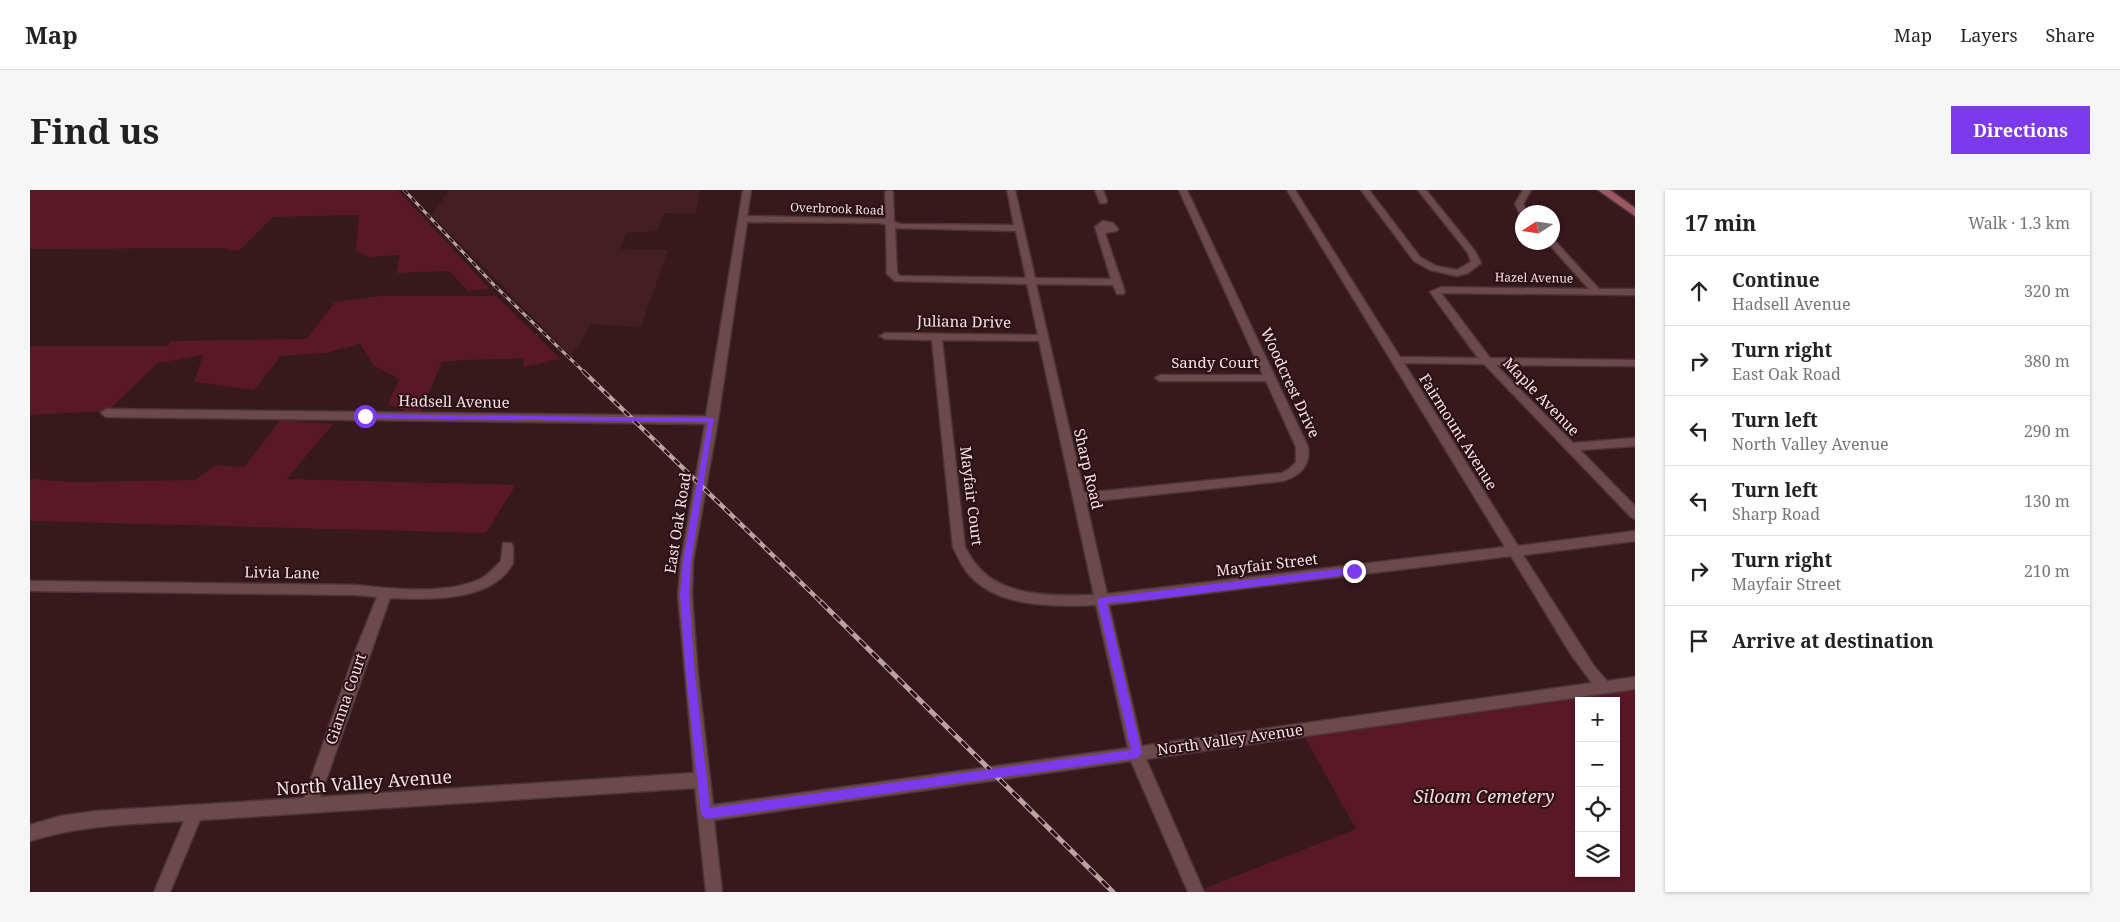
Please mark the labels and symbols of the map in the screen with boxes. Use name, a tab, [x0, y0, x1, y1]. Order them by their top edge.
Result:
street label: Overbrook Road	[790, 198, 885, 219]
north arrow	[1515, 205, 1560, 250]
street label: Hazel Avenue	[1495, 268, 1573, 287]
street label: Juliana Drive	[916, 310, 1011, 332]
street label: Woodcrest Drive	[1257, 324, 1325, 441]
street label: Sandy Court	[1171, 352, 1259, 372]
street label: Maple Avenue	[1499, 353, 1584, 440]
street label: Fairmount Avenue	[1415, 370, 1503, 493]
street label: Hadsell Avenue	[398, 390, 510, 412]
route start	[354, 405, 377, 428]
street label: Sharp Road	[1070, 426, 1108, 511]
street label: Mayfair Court	[956, 445, 988, 547]
street label: East Oak Road	[659, 471, 695, 575]
street label: Mayfair Street	[1215, 548, 1319, 580]
route end	[1343, 560, 1366, 583]
street label: Livia Lane	[244, 561, 320, 583]
street label: Gianna Court	[320, 650, 370, 747]
street label: North Valley Avenue	[1156, 719, 1304, 759]
street label: North Valley Avenue	[275, 764, 453, 800]
park label: Siloam Cemetery	[1414, 784, 1554, 808]

